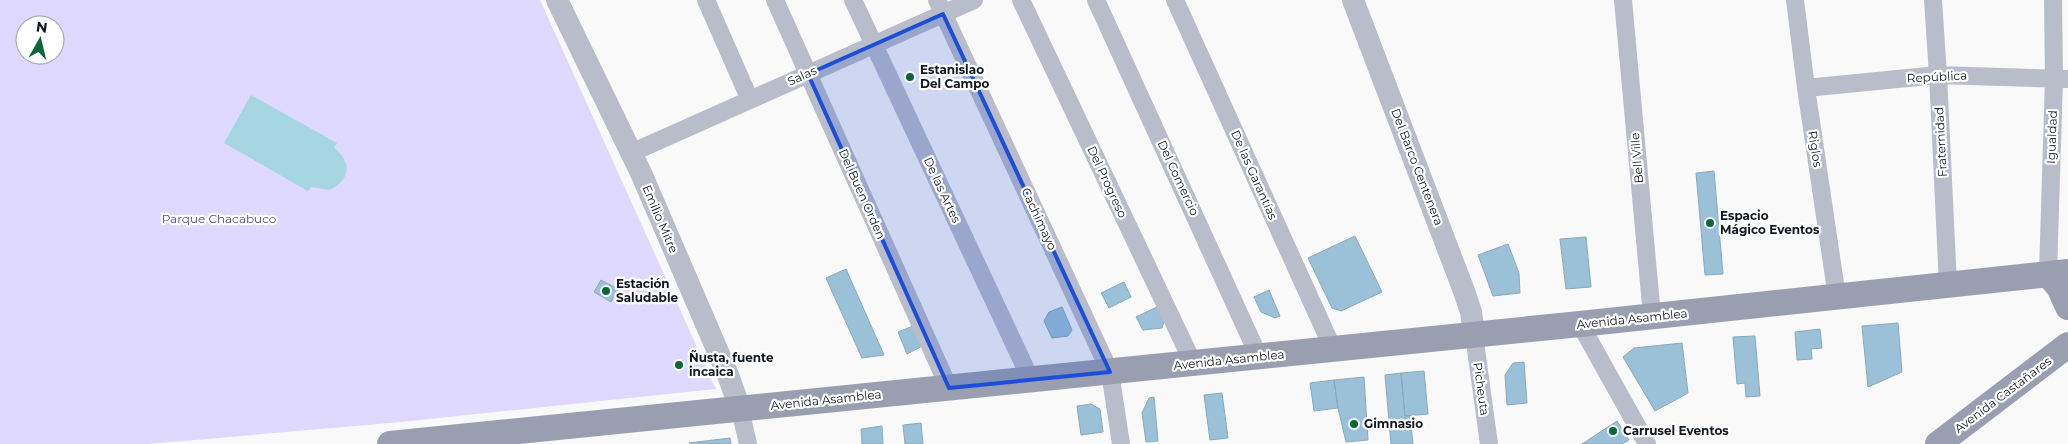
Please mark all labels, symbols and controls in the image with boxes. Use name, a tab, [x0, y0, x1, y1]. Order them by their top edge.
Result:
north arrow	[15, 15, 65, 65]
text: N	[35, 17, 49, 37]
street label: Salas	[785, 62, 819, 89]
place label: Estanislao Del Campo	[920, 62, 989, 91]
street label: República	[1906, 67, 1968, 86]
marker: Estanislao Del Campo	[904, 71, 916, 83]
street label: Del Barco Centenera	[1388, 106, 1447, 227]
street label: Fraternidad	[1931, 107, 1950, 177]
street label: Igualdad	[2043, 110, 2060, 164]
street label: De las Garantías	[1228, 128, 1281, 222]
street label: Riglos	[1805, 130, 1826, 168]
street label: Bell Ville	[1627, 132, 1646, 184]
street label: Del Comercio	[1154, 138, 1202, 218]
street label: Del Progreso	[1084, 143, 1131, 220]
street label: Del Buen Orden	[836, 146, 889, 241]
street label: De las Artes	[921, 154, 964, 225]
street label: Emilio Mitre	[639, 183, 682, 255]
street label: Cachimayo	[1019, 185, 1060, 252]
place label: Espacio Mágico Eventos	[1720, 208, 1820, 237]
park label: Parque Chacabuco	[162, 211, 276, 226]
marker: Espacio Mágico Eventos	[1704, 217, 1716, 229]
place label: Estación Saludable	[616, 276, 679, 305]
marker: Estación Saludable	[600, 285, 612, 297]
street label: Avenida Asamblea	[1576, 305, 1688, 332]
street label: Avenida Asamblea	[1173, 346, 1285, 373]
place label: Ñusta, fuente incaica	[689, 350, 774, 379]
street label: Avenida Castañares	[1951, 353, 2054, 436]
marker: Ñusta, fuente incaica	[673, 359, 685, 371]
street label: Picheuta	[1470, 361, 1493, 417]
street label: Avenida Asamblea	[770, 386, 882, 413]
place label: Gimnasio	[1364, 416, 1423, 431]
marker: Gimnasio	[1348, 418, 1360, 430]
place label: Carrusel Eventos	[1623, 423, 1729, 438]
marker: Carrusel Eventos	[1607, 425, 1619, 437]

